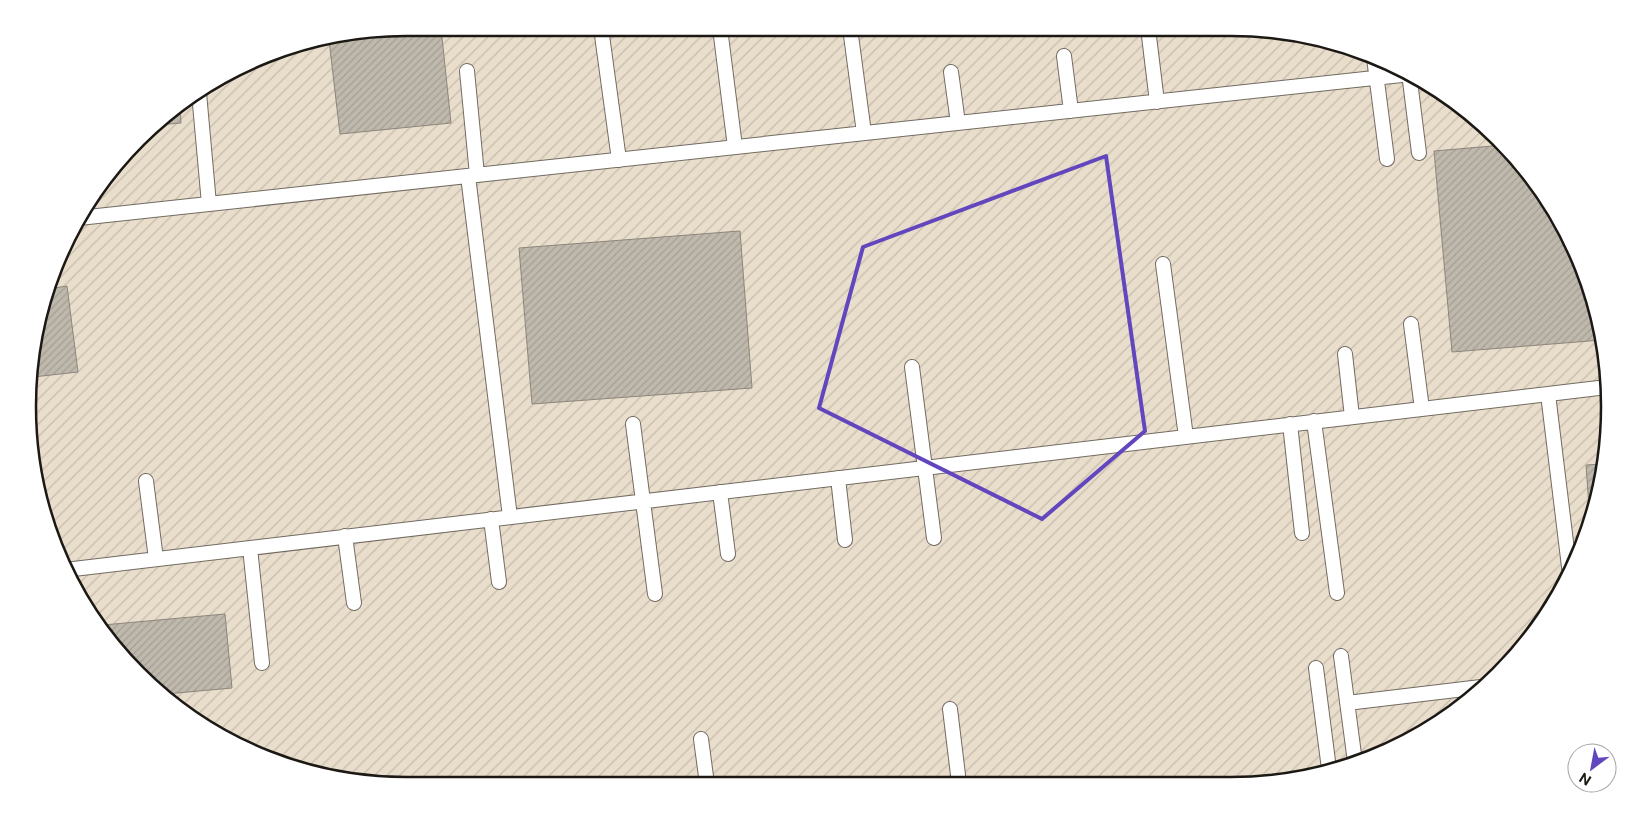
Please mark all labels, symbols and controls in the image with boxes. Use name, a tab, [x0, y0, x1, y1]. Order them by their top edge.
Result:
north arrow	[1567, 743, 1617, 793]
text: N	[1576, 769, 1594, 789]

